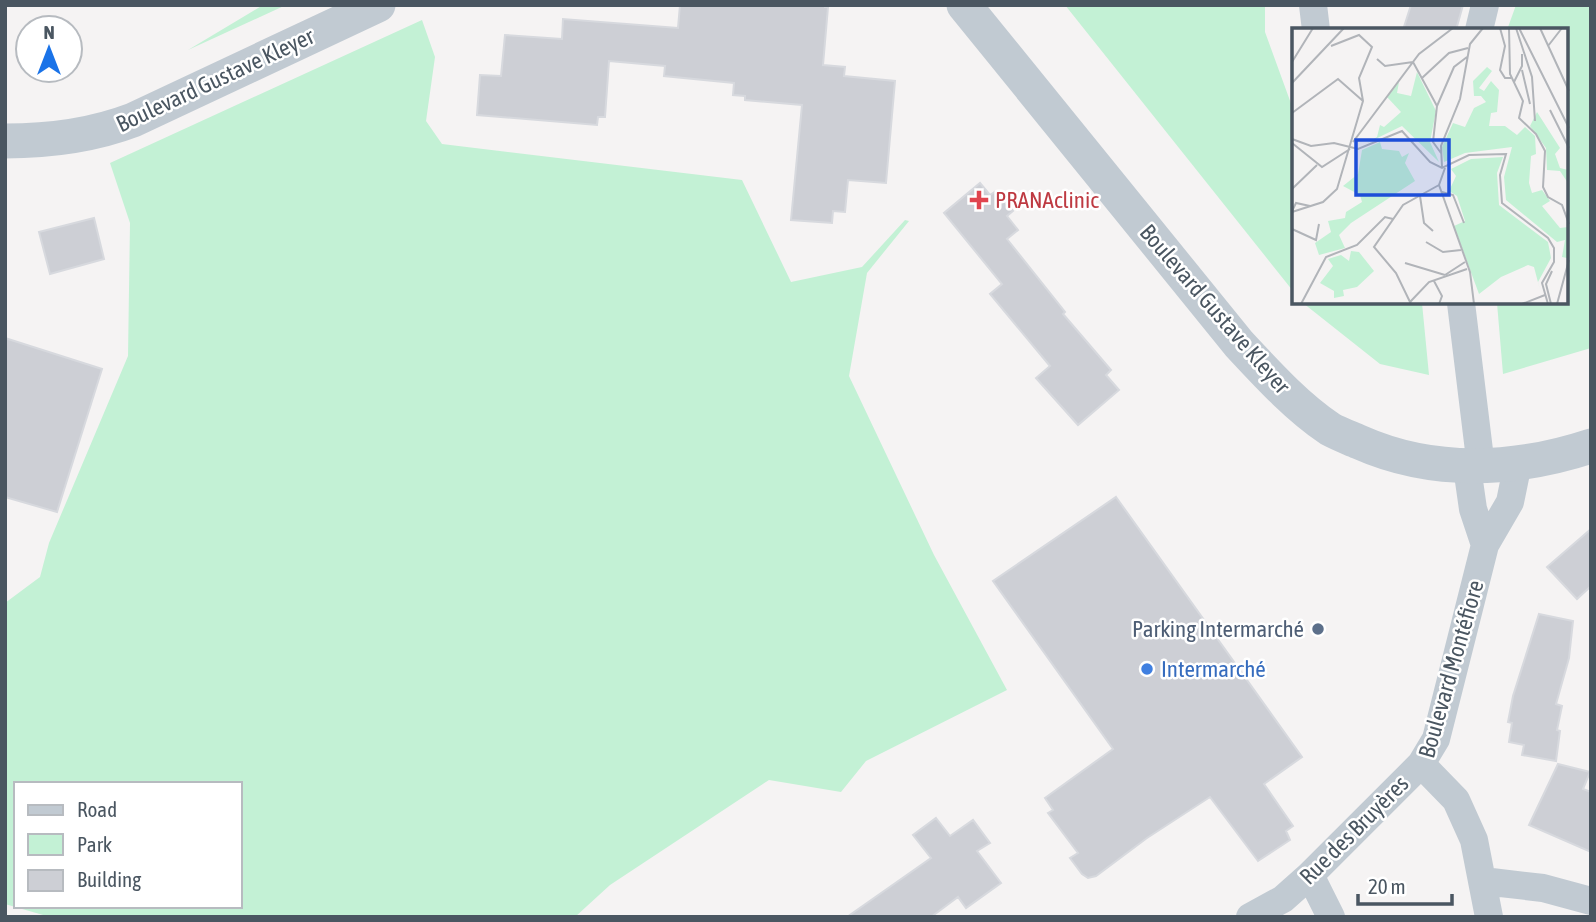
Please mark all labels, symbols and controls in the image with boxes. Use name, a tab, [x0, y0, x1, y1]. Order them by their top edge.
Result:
north arrow	[14, 14, 84, 84]
text: N	[43, 21, 55, 43]
street label: Boulevard Gustave Kleyer	[112, 22, 319, 137]
inset map	[1292, 28, 1568, 304]
place label: PRANAclinic	[995, 187, 1099, 213]
marker: PRANAclinic	[969, 190, 989, 210]
street label: Boulevard Gustave Kleyer	[1135, 219, 1296, 400]
street label: Boulevard Montéfiore	[1413, 577, 1489, 761]
place label: Parking Intermarché	[1132, 616, 1304, 642]
marker: Parking Intermarché	[1310, 621, 1326, 637]
place label: Intermarché	[1161, 656, 1266, 682]
marker: Intermarché	[1139, 661, 1155, 677]
street label: Rue des Bruyères	[1294, 770, 1414, 890]
legend	[14, 782, 242, 908]
text: Road	[77, 797, 117, 821]
text: Park	[77, 832, 112, 856]
scale bar	[1358, 862, 1452, 906]
text: Building	[77, 867, 141, 891]
text: 20 m	[1368, 874, 1406, 898]

